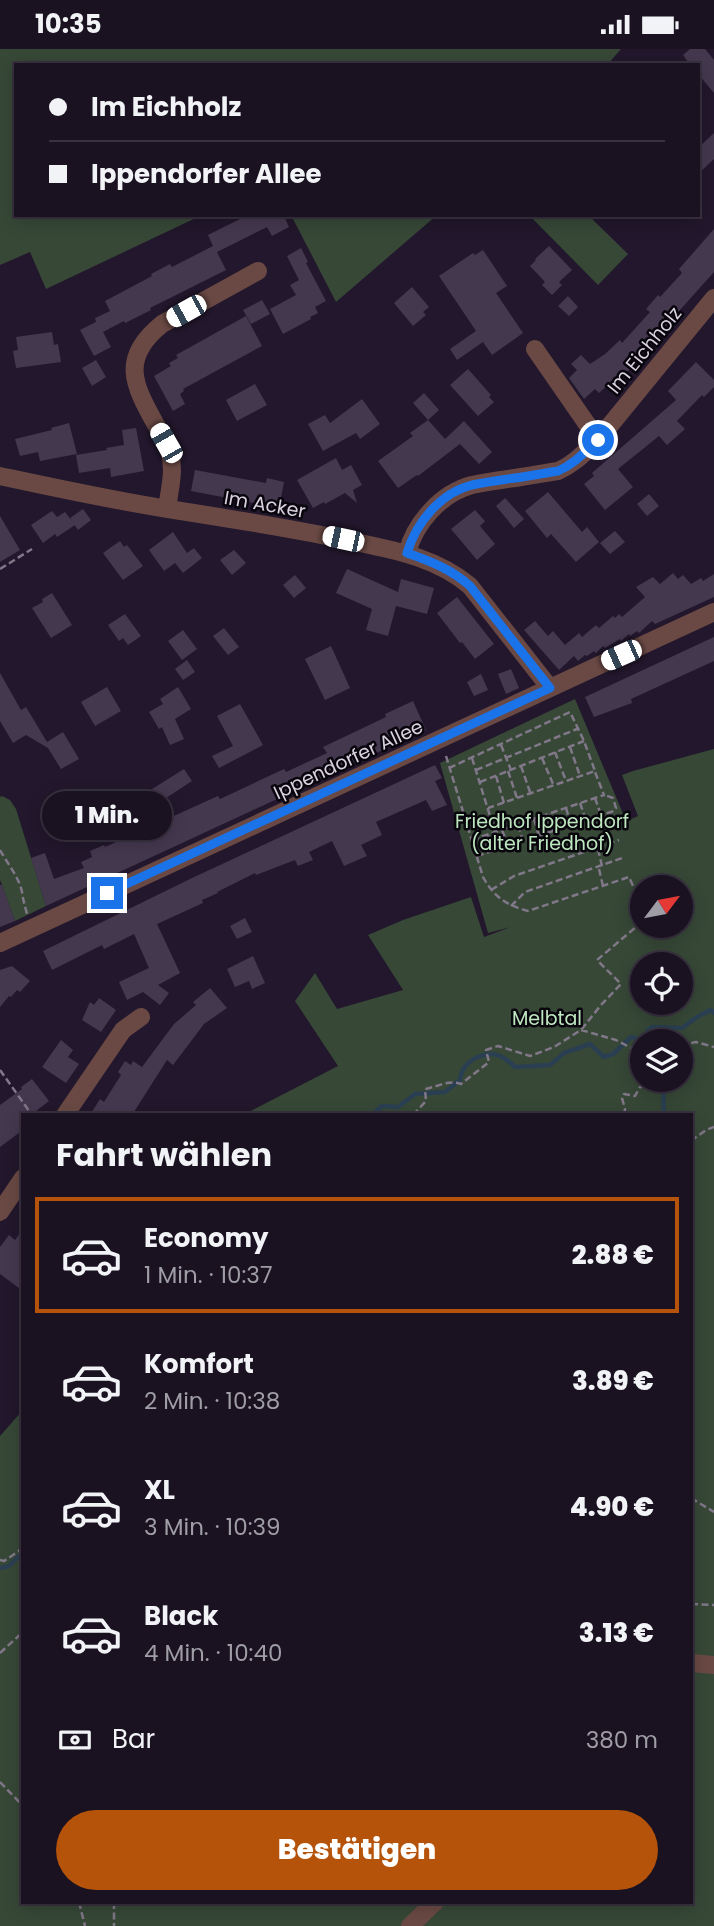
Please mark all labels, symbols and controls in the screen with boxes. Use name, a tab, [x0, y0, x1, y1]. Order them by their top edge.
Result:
text: 10:35	[35, 6, 102, 42]
text: Im Eichholz	[91, 89, 241, 125]
text: Ippendorfer Allee	[91, 156, 321, 192]
car	[163, 292, 210, 330]
street label: Im Eichholz	[601, 301, 688, 400]
car	[147, 420, 186, 466]
route start	[582, 424, 614, 456]
street label: Im Acker	[222, 484, 308, 525]
car	[321, 524, 366, 554]
car	[598, 637, 645, 673]
street label: Ippendorfer Allee	[269, 713, 427, 806]
callout: 1 Min.	[42, 791, 172, 841]
text: 1 Min.	[75, 799, 139, 831]
park label: Friedhof Ippendorf (alter Friedhof)	[455, 808, 629, 857]
north arrow	[630, 875, 693, 938]
map controls	[630, 875, 693, 1092]
route end	[91, 877, 123, 909]
button: locate	[630, 952, 693, 1015]
park label: Melbtal	[512, 1005, 582, 1032]
button: layers	[630, 1029, 693, 1092]
text: Fahrt wählen	[56, 1132, 272, 1177]
text: Economy	[144, 1220, 268, 1256]
icon: car	[60, 1224, 123, 1287]
text: 2.88 €	[572, 1237, 654, 1273]
text: 1 Min. · 10:37	[144, 1259, 272, 1291]
text: Komfort	[144, 1346, 254, 1382]
icon: car	[60, 1350, 123, 1413]
text: 3.89 €	[572, 1363, 654, 1399]
text: 2 Min. · 10:38	[144, 1385, 280, 1417]
text: XL	[144, 1472, 175, 1508]
icon: car	[60, 1476, 123, 1539]
text: 4.90 €	[570, 1489, 654, 1525]
text: 3 Min. · 10:39	[144, 1511, 281, 1543]
text: Black	[144, 1598, 218, 1634]
icon: car	[60, 1602, 123, 1665]
text: 3.13 €	[579, 1615, 654, 1651]
text: 4 Min. · 10:40	[144, 1637, 282, 1669]
icon: cash	[56, 1721, 94, 1759]
text: Bar	[112, 1721, 155, 1757]
text: 380 m	[586, 1724, 658, 1756]
button: Bestätigen	[56, 1810, 658, 1890]

